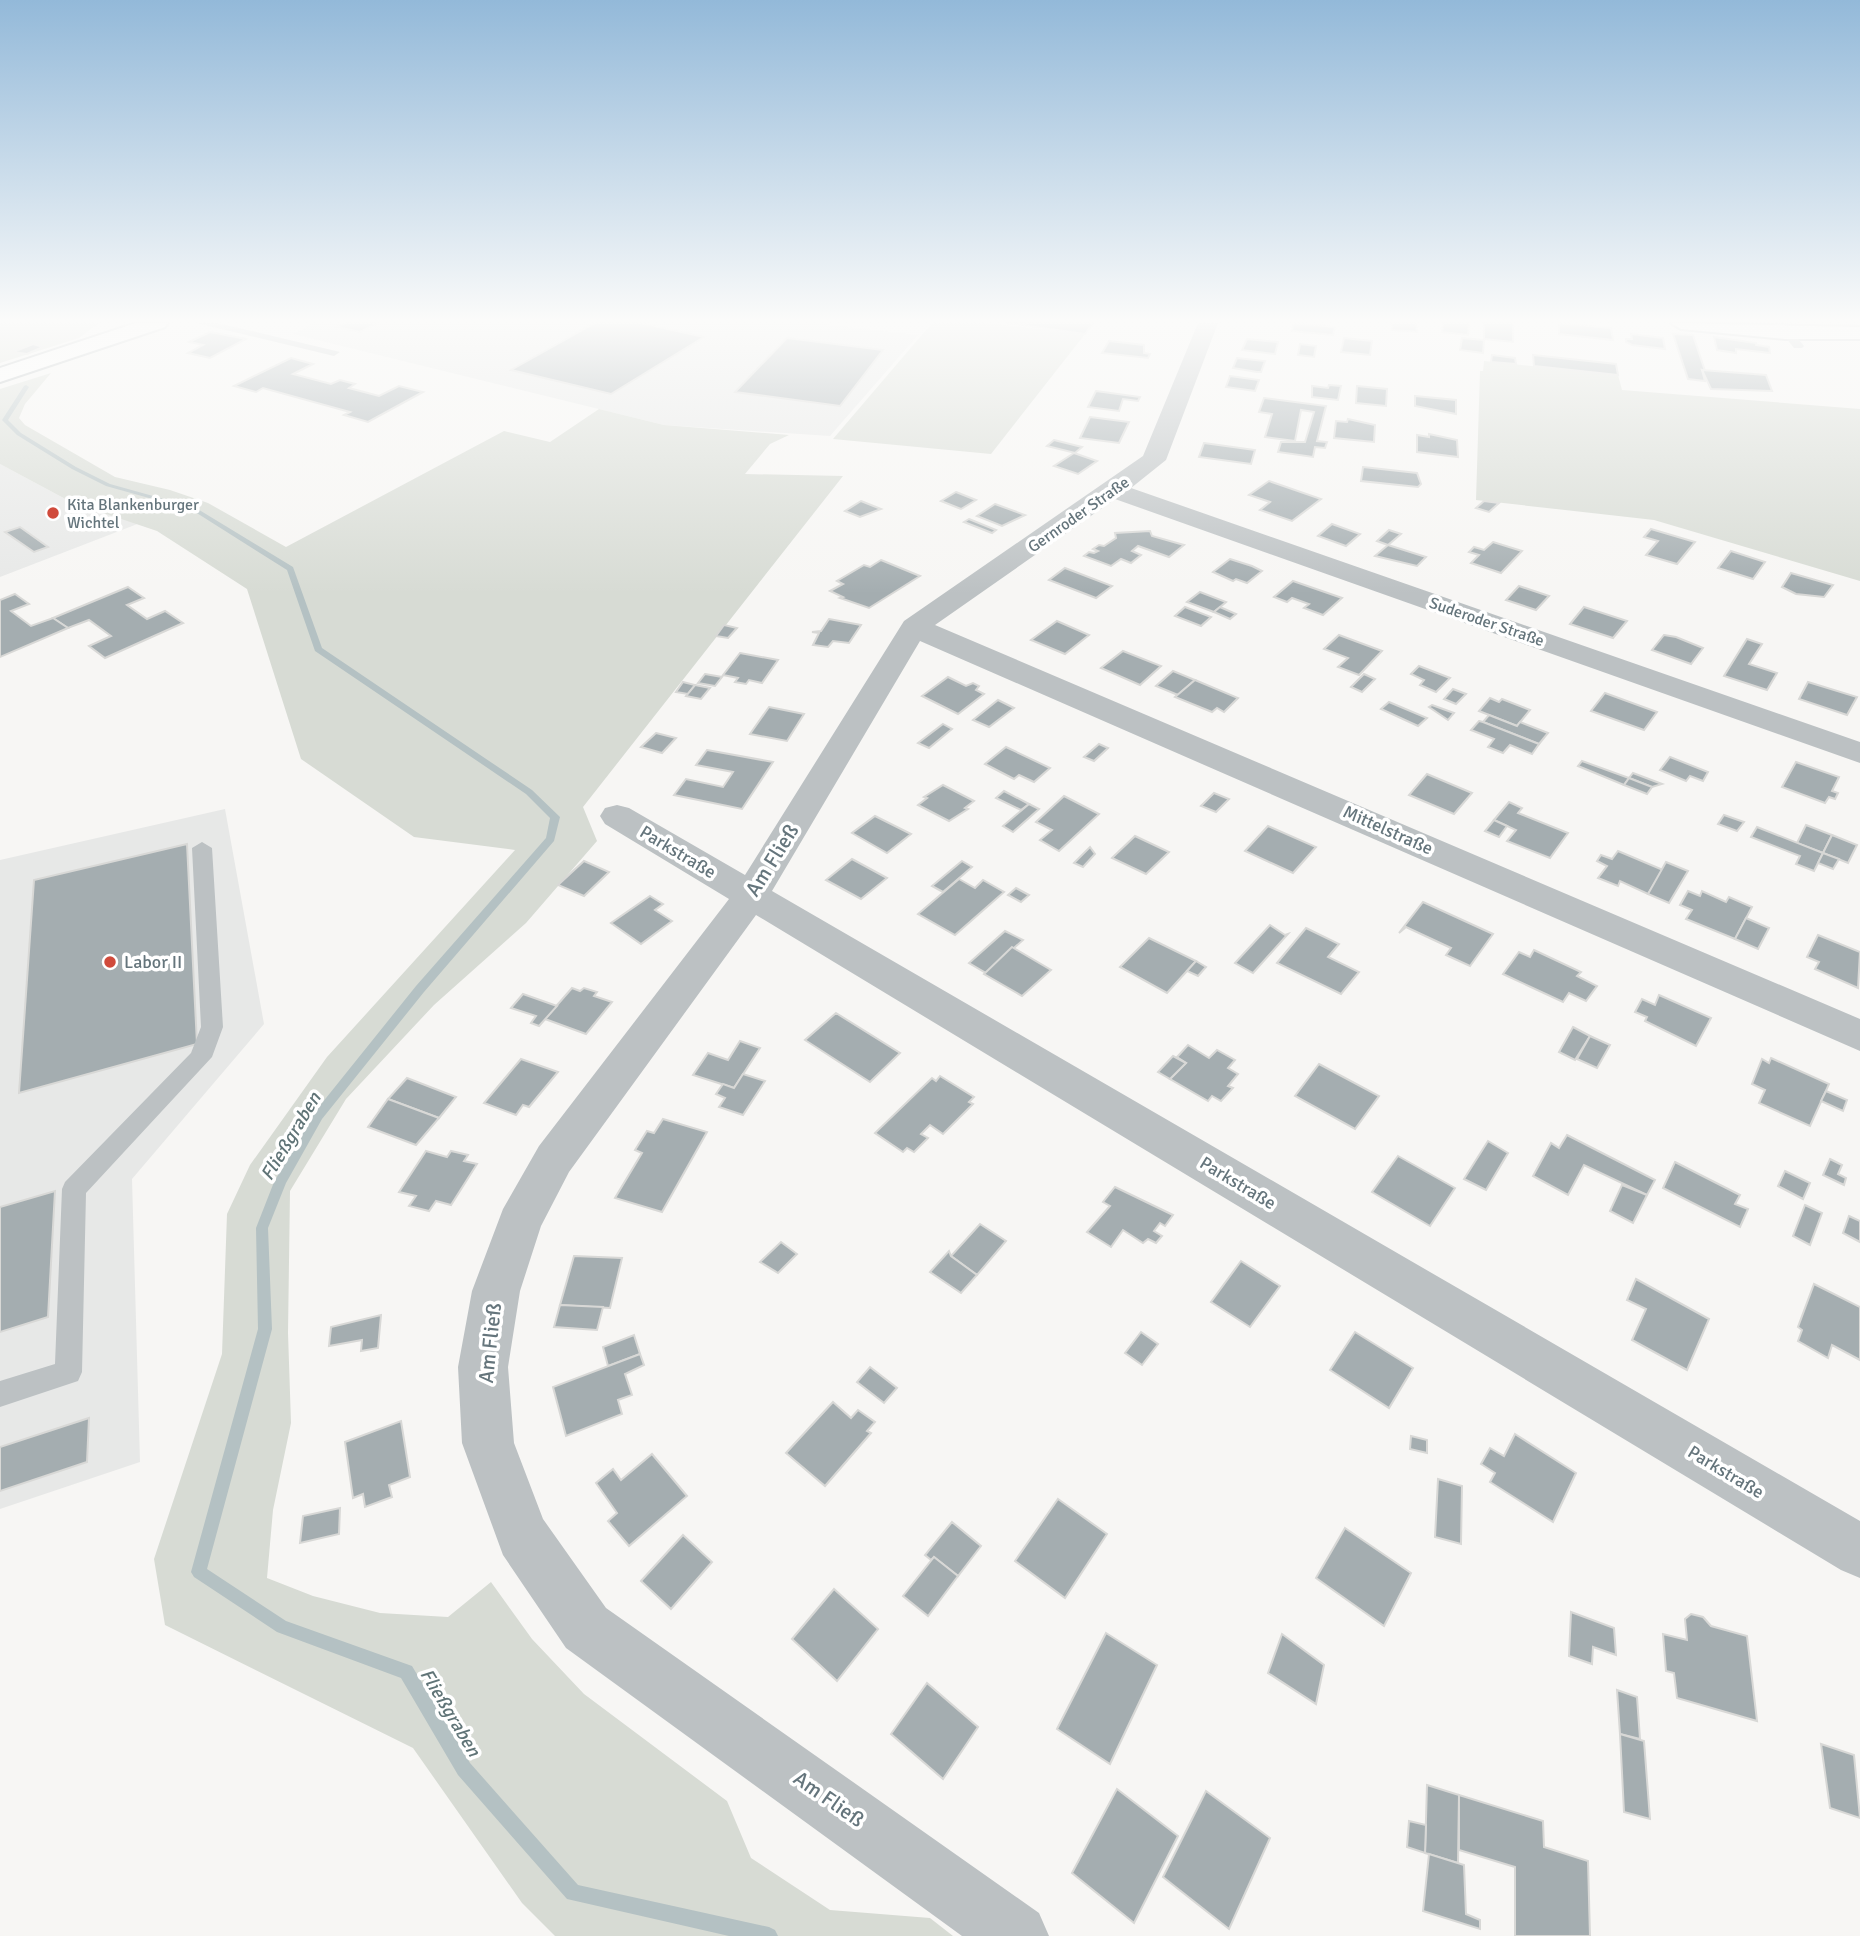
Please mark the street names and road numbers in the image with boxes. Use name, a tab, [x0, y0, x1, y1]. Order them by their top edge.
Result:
street label: Gernroder Straße	[1024, 472, 1133, 557]
street label: Suderoder Straße	[1427, 593, 1547, 651]
street label: Mittelstraße	[1340, 800, 1436, 860]
street label: Am Fließ	[740, 819, 804, 901]
street label: Parkstraße	[636, 821, 720, 883]
street label: Parkstraße	[1196, 1152, 1280, 1214]
street label: Am Fließ	[473, 1302, 507, 1384]
street label: Parkstraße	[1684, 1441, 1768, 1503]
street label: Am Fließ	[789, 1765, 869, 1833]

